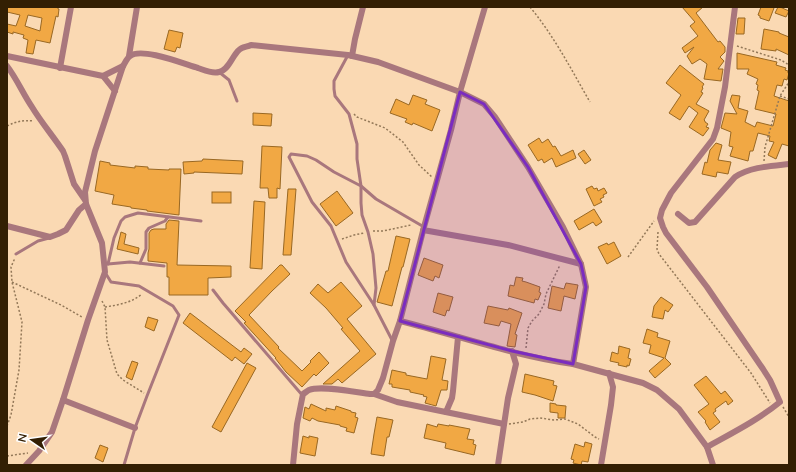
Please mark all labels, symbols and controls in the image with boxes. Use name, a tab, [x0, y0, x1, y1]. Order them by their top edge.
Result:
north arrow	[12, 420, 52, 460]
text: N	[15, 432, 30, 443]

